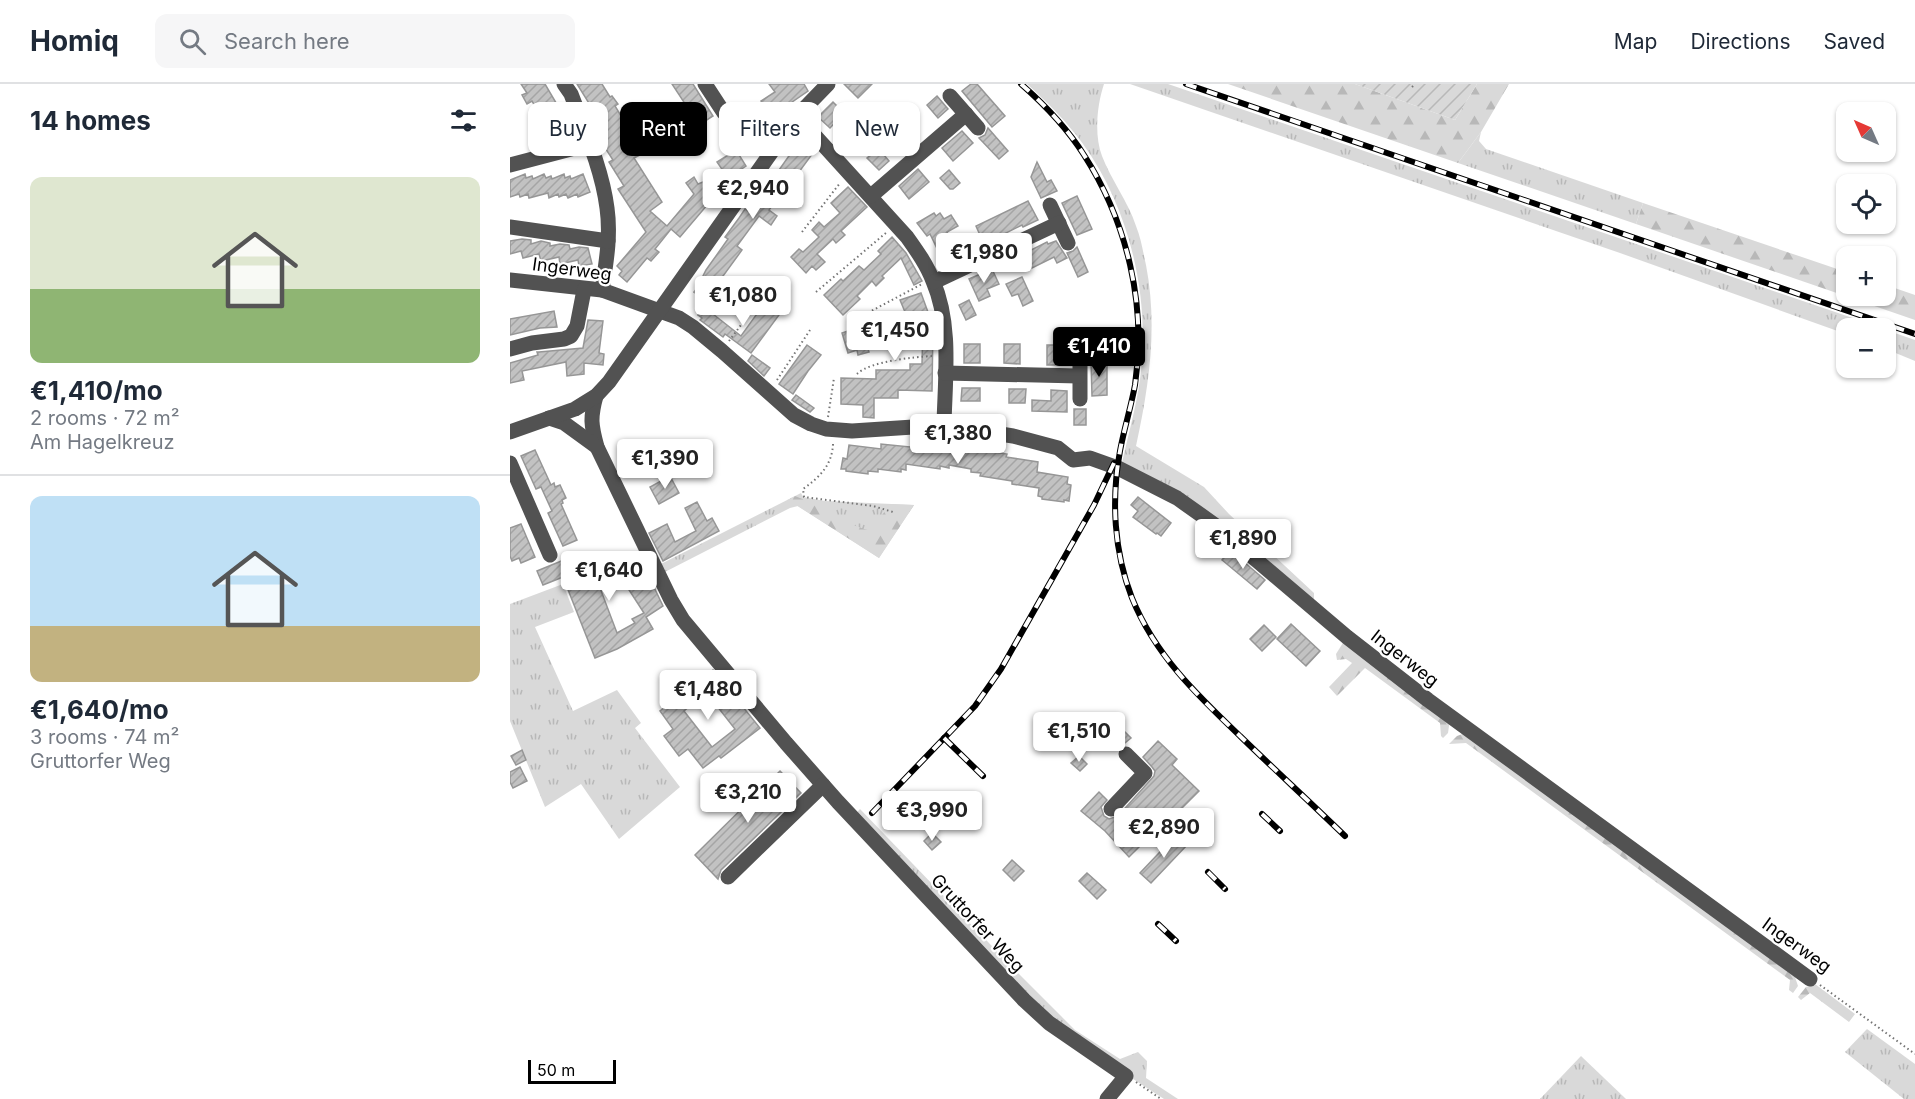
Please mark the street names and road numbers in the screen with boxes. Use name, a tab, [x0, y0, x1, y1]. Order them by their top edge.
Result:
street label: Ingerweg	[531, 253, 613, 285]
street label: Ingerweg	[1367, 625, 1443, 691]
street label: Gruttorfer Weg	[927, 870, 1029, 976]
street label: Ingerweg	[1759, 913, 1835, 977]

